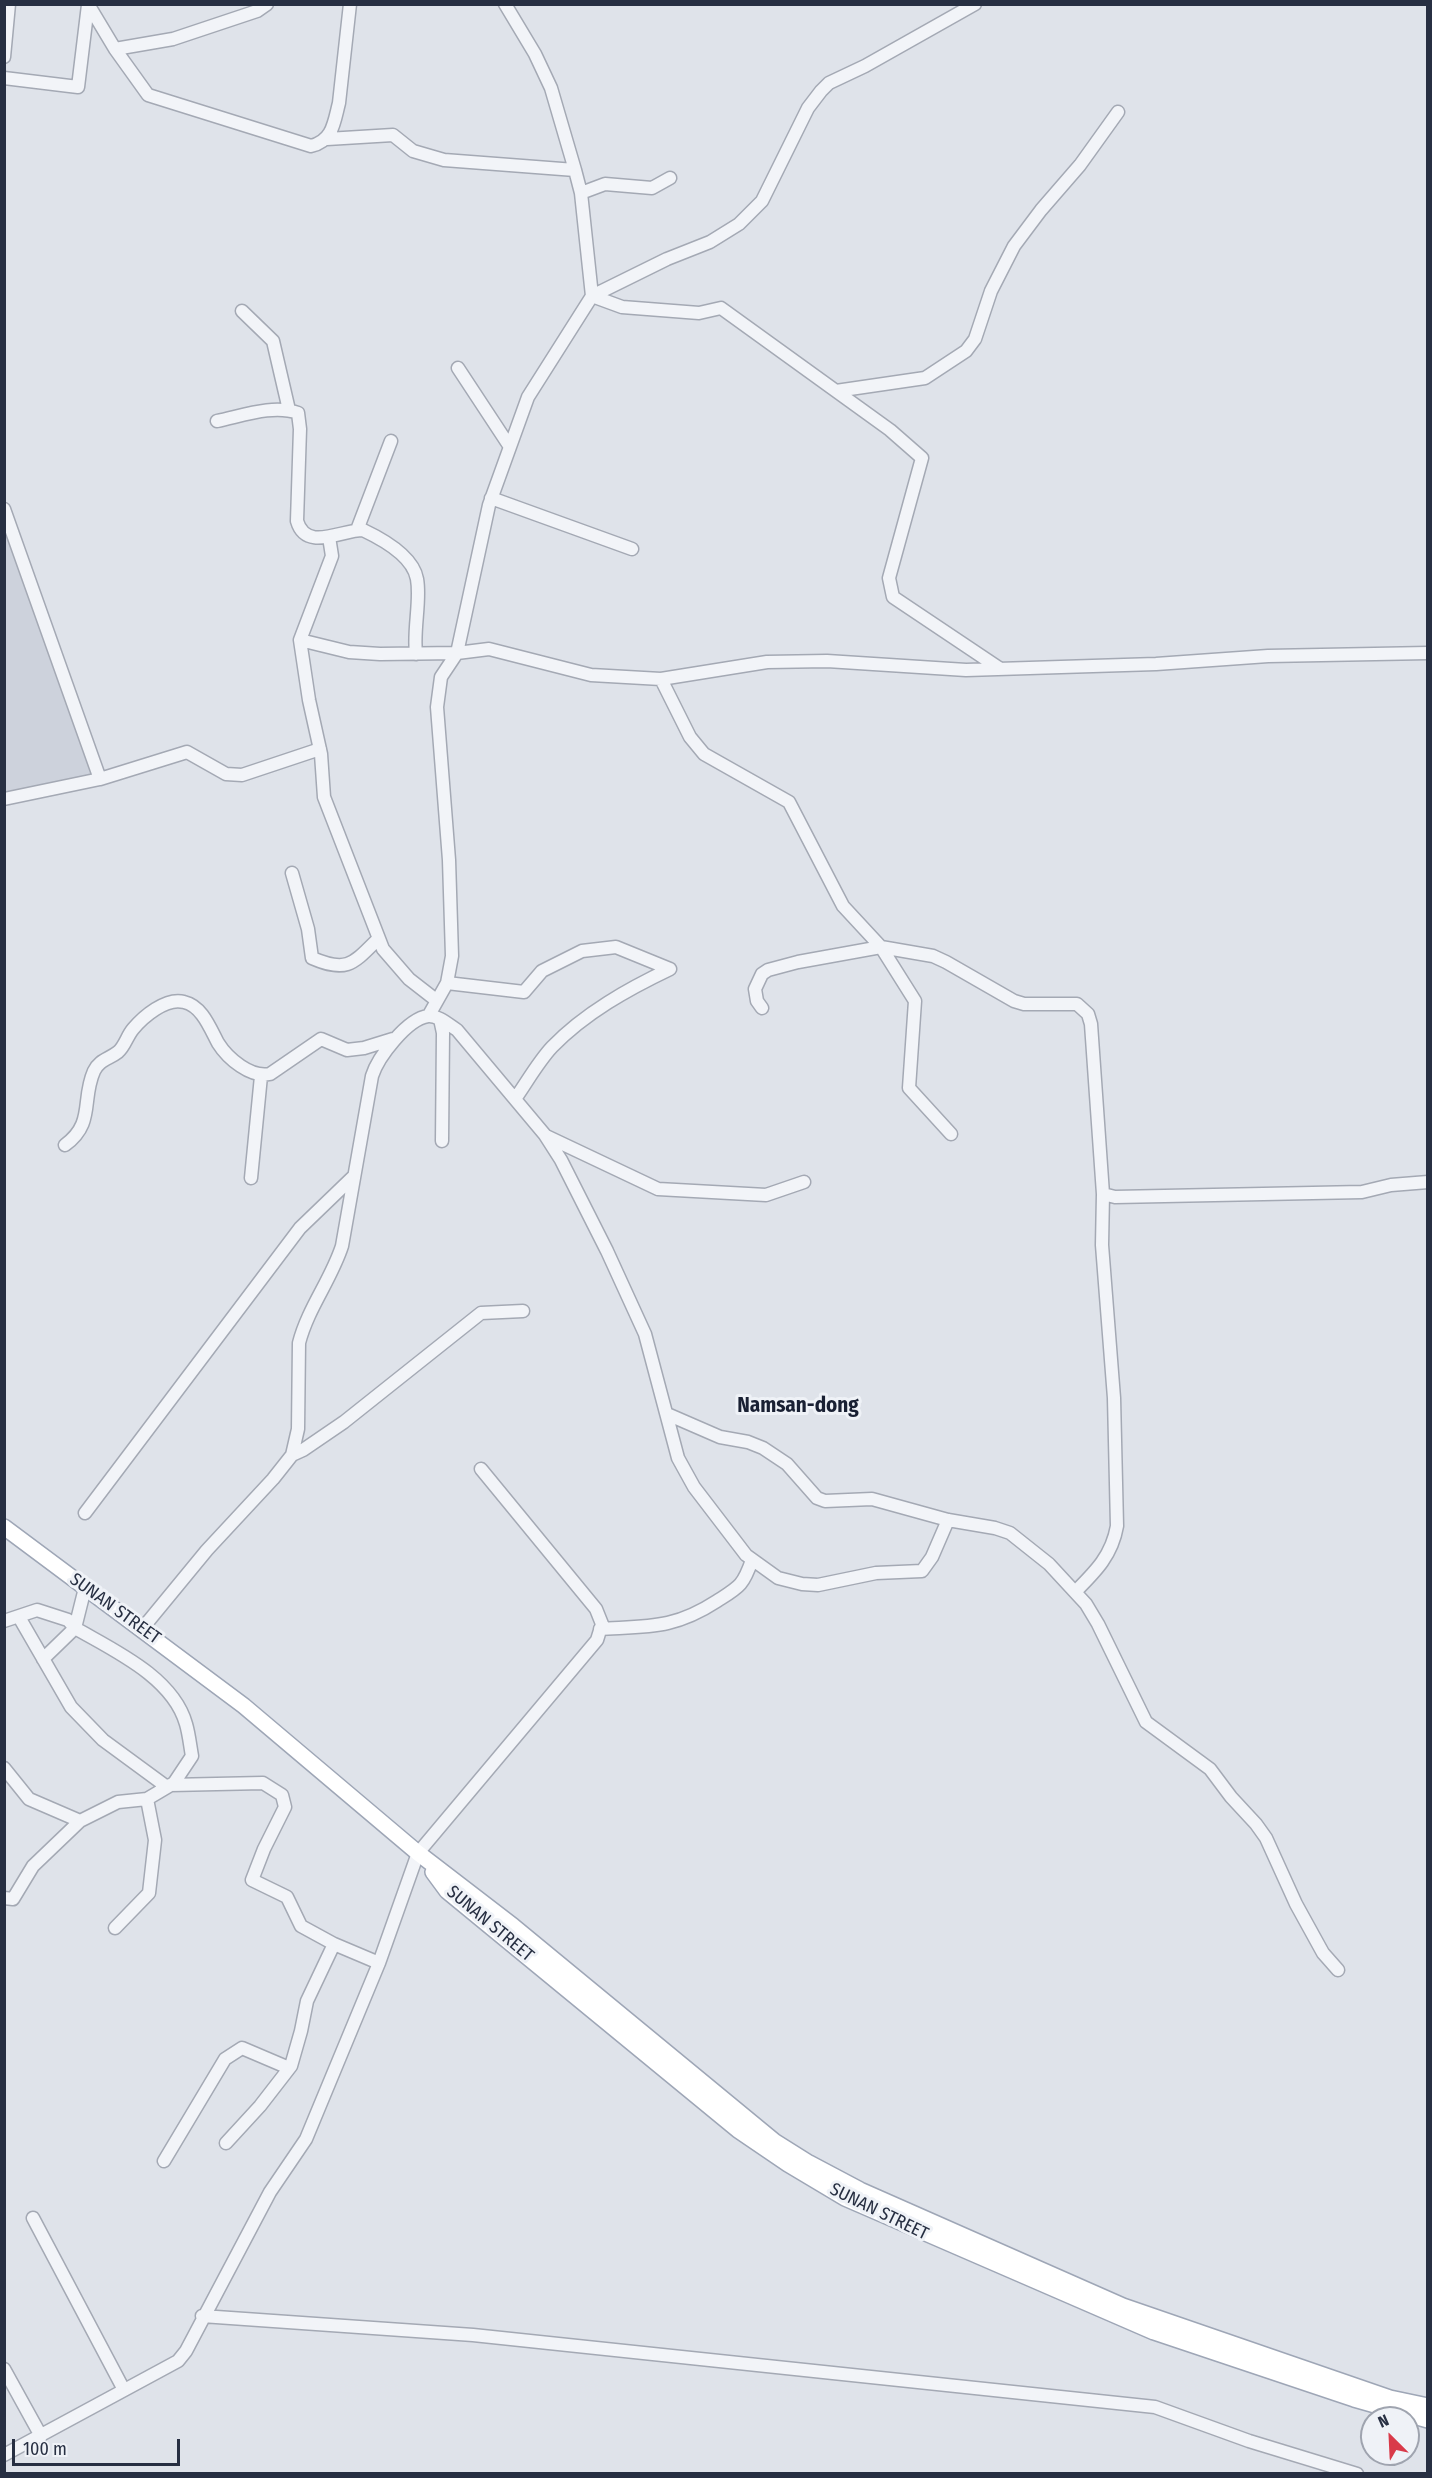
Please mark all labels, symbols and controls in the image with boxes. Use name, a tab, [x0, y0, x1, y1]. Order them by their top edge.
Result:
district label: Namsan-dong	[737, 1393, 859, 1419]
street label: SUNAN STREET	[65, 1569, 165, 1649]
street label: SUNAN STREET	[442, 1881, 538, 1967]
street label: SUNAN STREET	[826, 2179, 932, 2245]
north arrow	[1360, 2406, 1420, 2466]
text: N	[1375, 2410, 1392, 2432]
scale bar	[15, 2427, 183, 2465]
text: 100 m	[23, 2438, 67, 2460]

